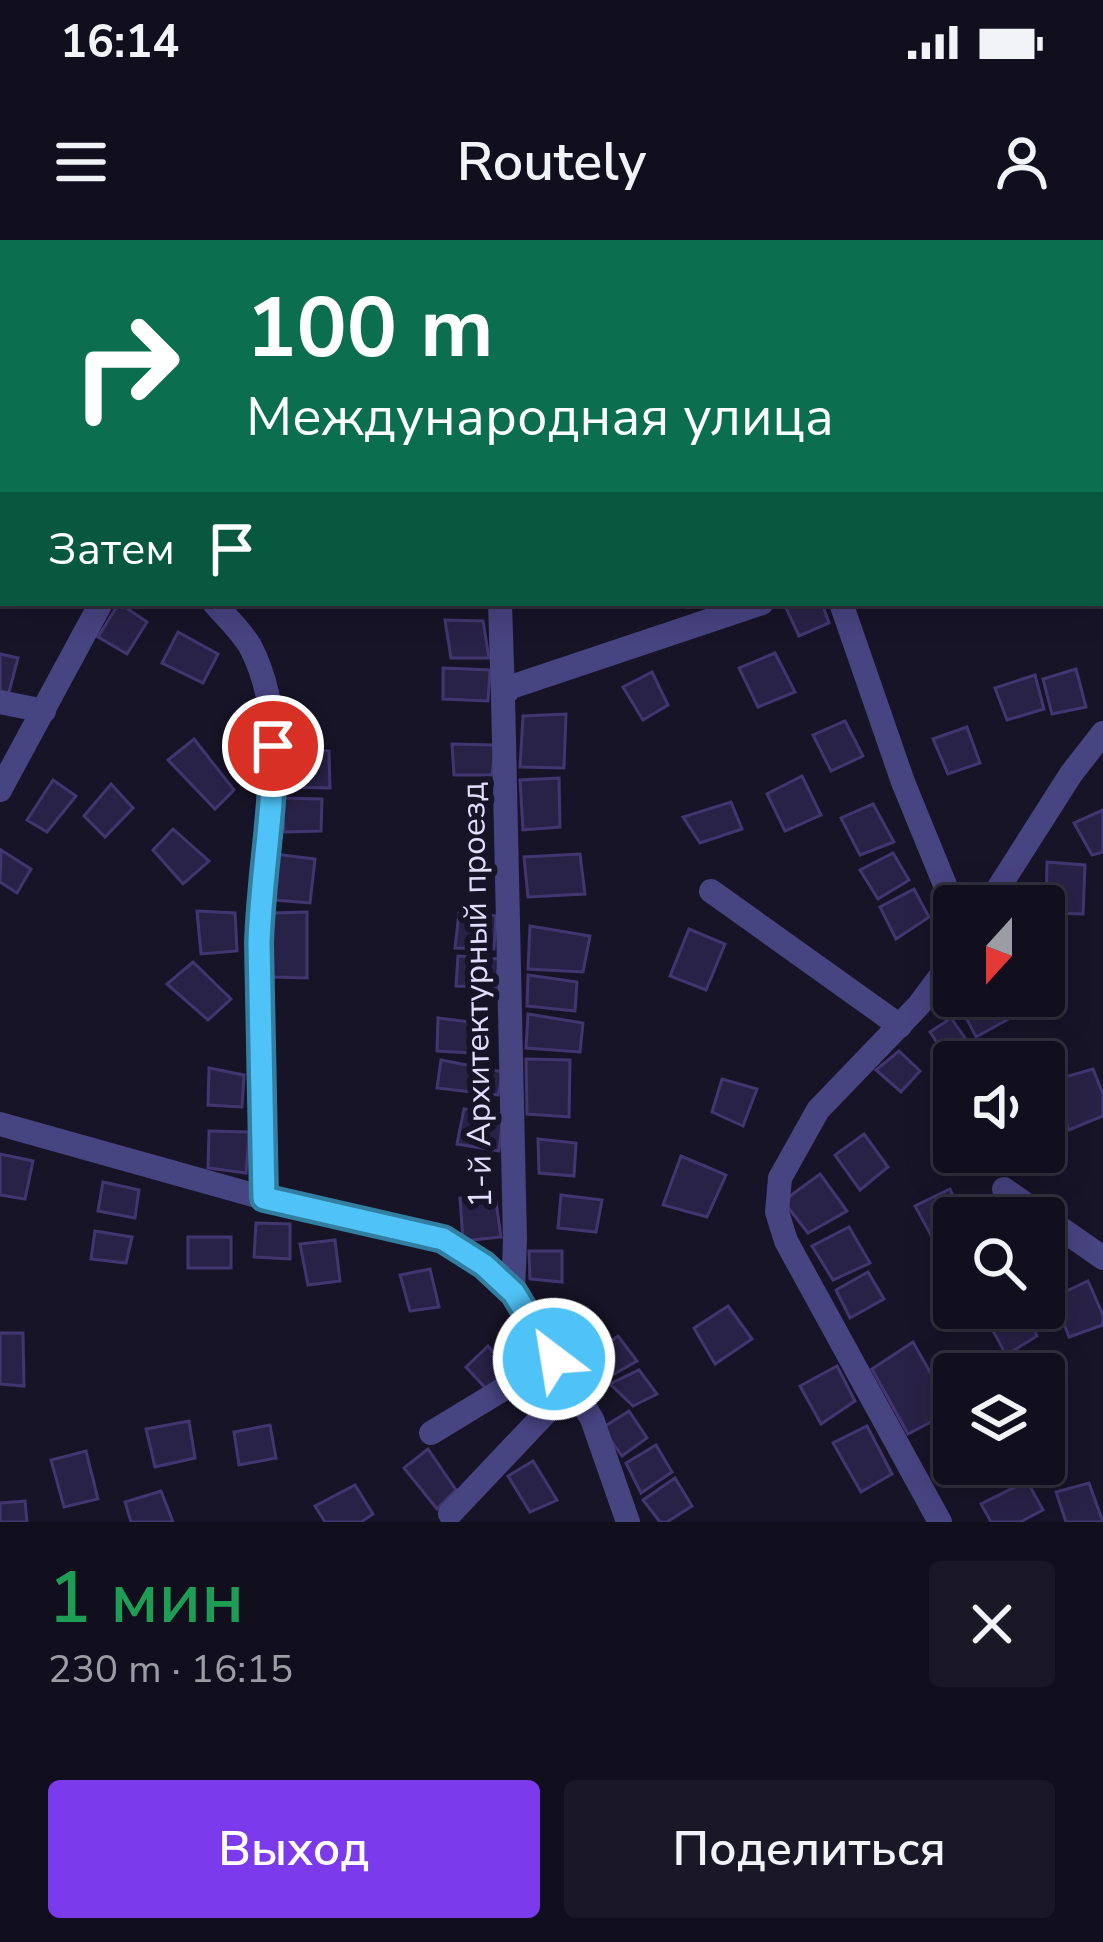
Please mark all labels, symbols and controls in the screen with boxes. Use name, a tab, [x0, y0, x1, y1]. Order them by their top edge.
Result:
text: 16:14	[60, 12, 179, 73]
text: Routely	[457, 125, 646, 199]
icon: menu	[48, 129, 114, 195]
icon: person	[989, 129, 1055, 195]
text: 100 m	[246, 271, 494, 386]
icon: right	[48, 288, 204, 444]
text: Международная улица	[246, 380, 834, 454]
icon: arrive	[199, 516, 265, 582]
text: Затем	[48, 519, 175, 580]
pin	[222, 695, 324, 797]
icon: arrive	[240, 713, 306, 779]
street label: 1-й Архитектурный проезд	[451, 782, 503, 1208]
north arrow	[933, 885, 1065, 1017]
map controls	[933, 885, 1065, 1485]
button: sound	[933, 1041, 1065, 1173]
button: search	[933, 1197, 1065, 1329]
position arrow	[491, 1296, 617, 1422]
button: layers	[933, 1353, 1065, 1485]
text: 1 мин	[48, 1549, 244, 1647]
button: close	[929, 1561, 1055, 1687]
text: 230 m · 16:15	[48, 1643, 293, 1696]
button: Выход	[48, 1780, 540, 1918]
button: Поделиться	[564, 1780, 1055, 1918]

